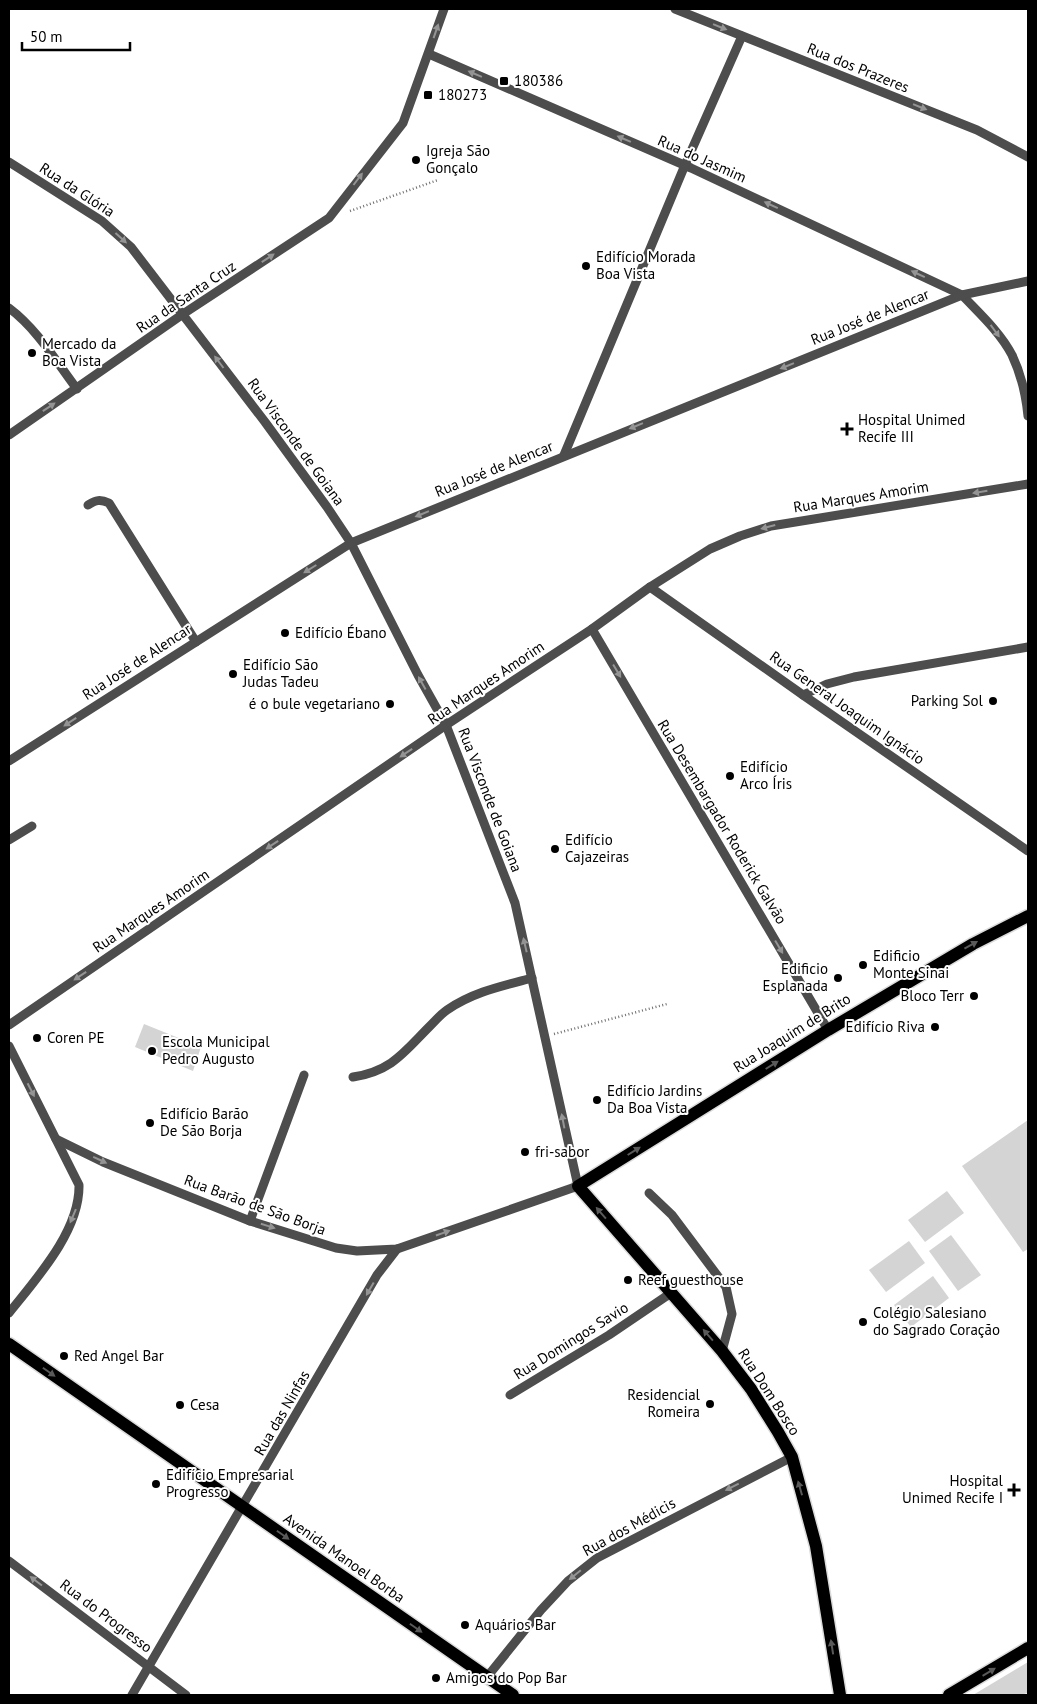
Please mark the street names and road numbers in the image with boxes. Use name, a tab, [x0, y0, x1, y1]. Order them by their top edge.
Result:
street label: Rua dos Prazeres	[804, 38, 912, 97]
street label: Rua do Jasmim	[655, 131, 749, 187]
street label: Rua da Glória	[36, 158, 119, 221]
street label: Rua da Santa Cruz	[132, 256, 239, 337]
street label: Rua José de Alencar	[808, 284, 932, 349]
street label: Rua Visconde de Goiana	[244, 374, 349, 509]
street label: Rua José de Alencar	[432, 436, 556, 501]
street label: Rua Marques Amorim	[792, 476, 930, 517]
street label: Rua José de Alencar	[79, 619, 195, 704]
street label: Rua Marques Amorim	[424, 637, 548, 729]
street label: Rua General Joaquim Ignácio	[766, 647, 928, 768]
street label: Rua Desembargador Roderick Galvão	[654, 716, 791, 928]
street label: Rua Visconde de Goiana	[454, 725, 527, 875]
street label: Rua Marques Amorim	[89, 865, 213, 957]
street label: Rua Joaquim de Brito	[729, 989, 854, 1076]
street label: Rua Barão de São Borja	[182, 1170, 329, 1239]
street label: Rua Domingos Savio	[510, 1298, 632, 1384]
street label: Rua Dom Bosco	[734, 1345, 805, 1439]
street label: Rua das Ninfas	[250, 1367, 314, 1459]
street label: Rua dos Médicis	[579, 1493, 679, 1560]
street label: Avenida Manoel Borba	[280, 1509, 409, 1607]
street label: Rua do Progresso	[56, 1575, 156, 1657]

